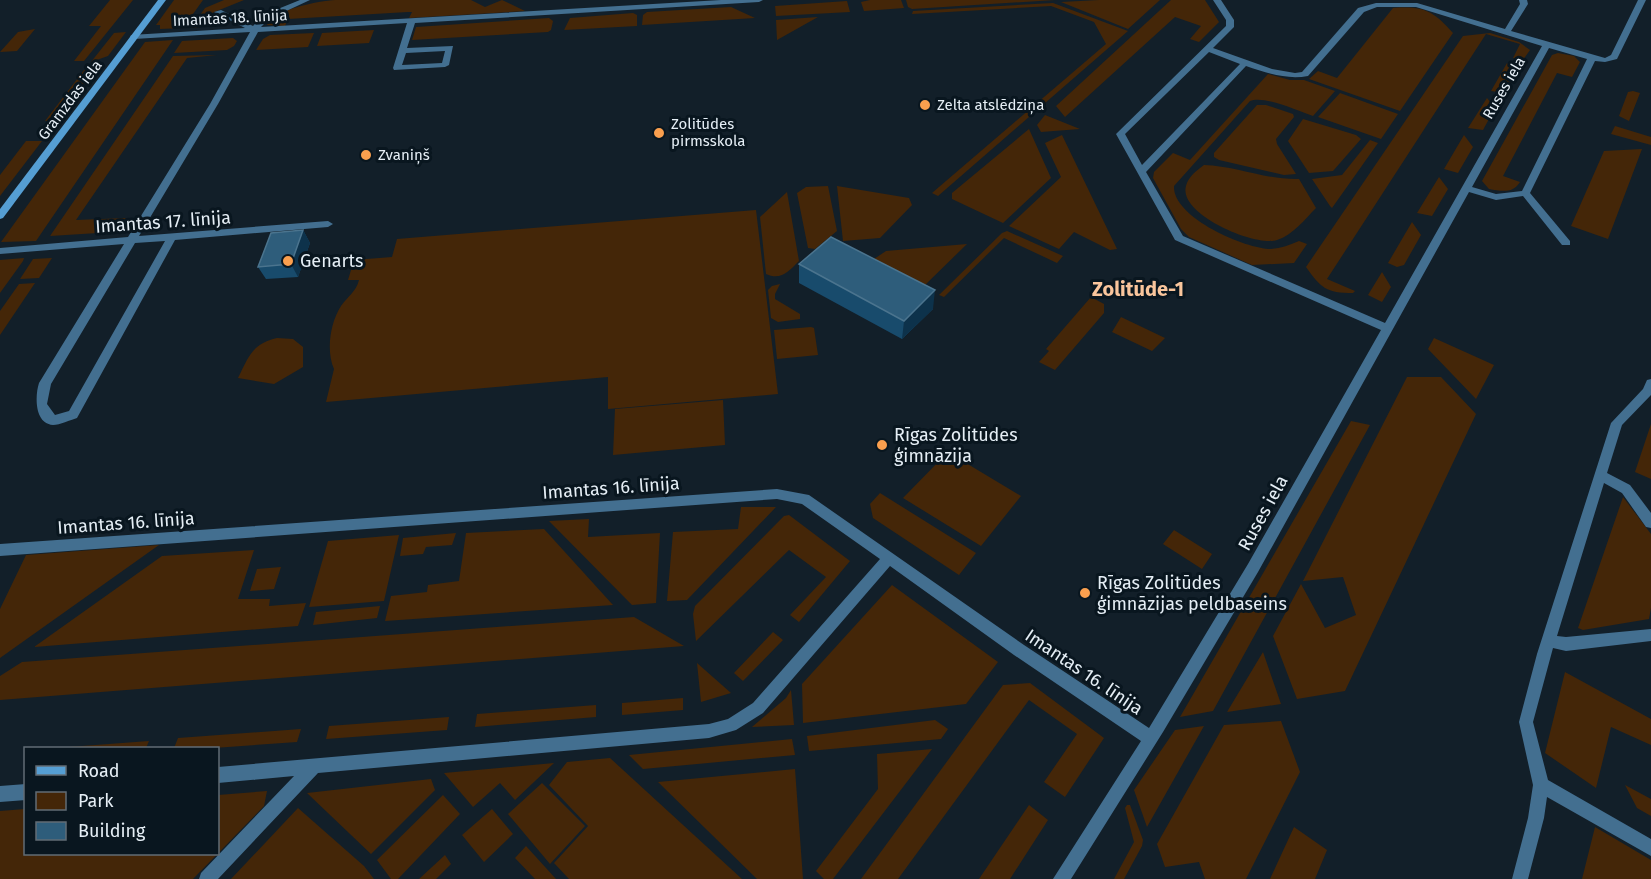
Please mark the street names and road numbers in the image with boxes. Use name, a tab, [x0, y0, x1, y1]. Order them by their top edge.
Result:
street label: Imantas 18. līnija	[172, 6, 288, 30]
street label: Ruses iela	[1479, 54, 1529, 122]
street label: Gramzdas iela	[34, 57, 106, 143]
street label: Imantas 17. līnija	[94, 206, 232, 238]
street label: Imantas 16. līnija	[542, 472, 680, 504]
street label: Ruses iela	[1233, 472, 1293, 554]
street label: Imantas 16. līnija	[57, 507, 195, 539]
street label: Imantas 16. līnija	[1021, 624, 1147, 720]

